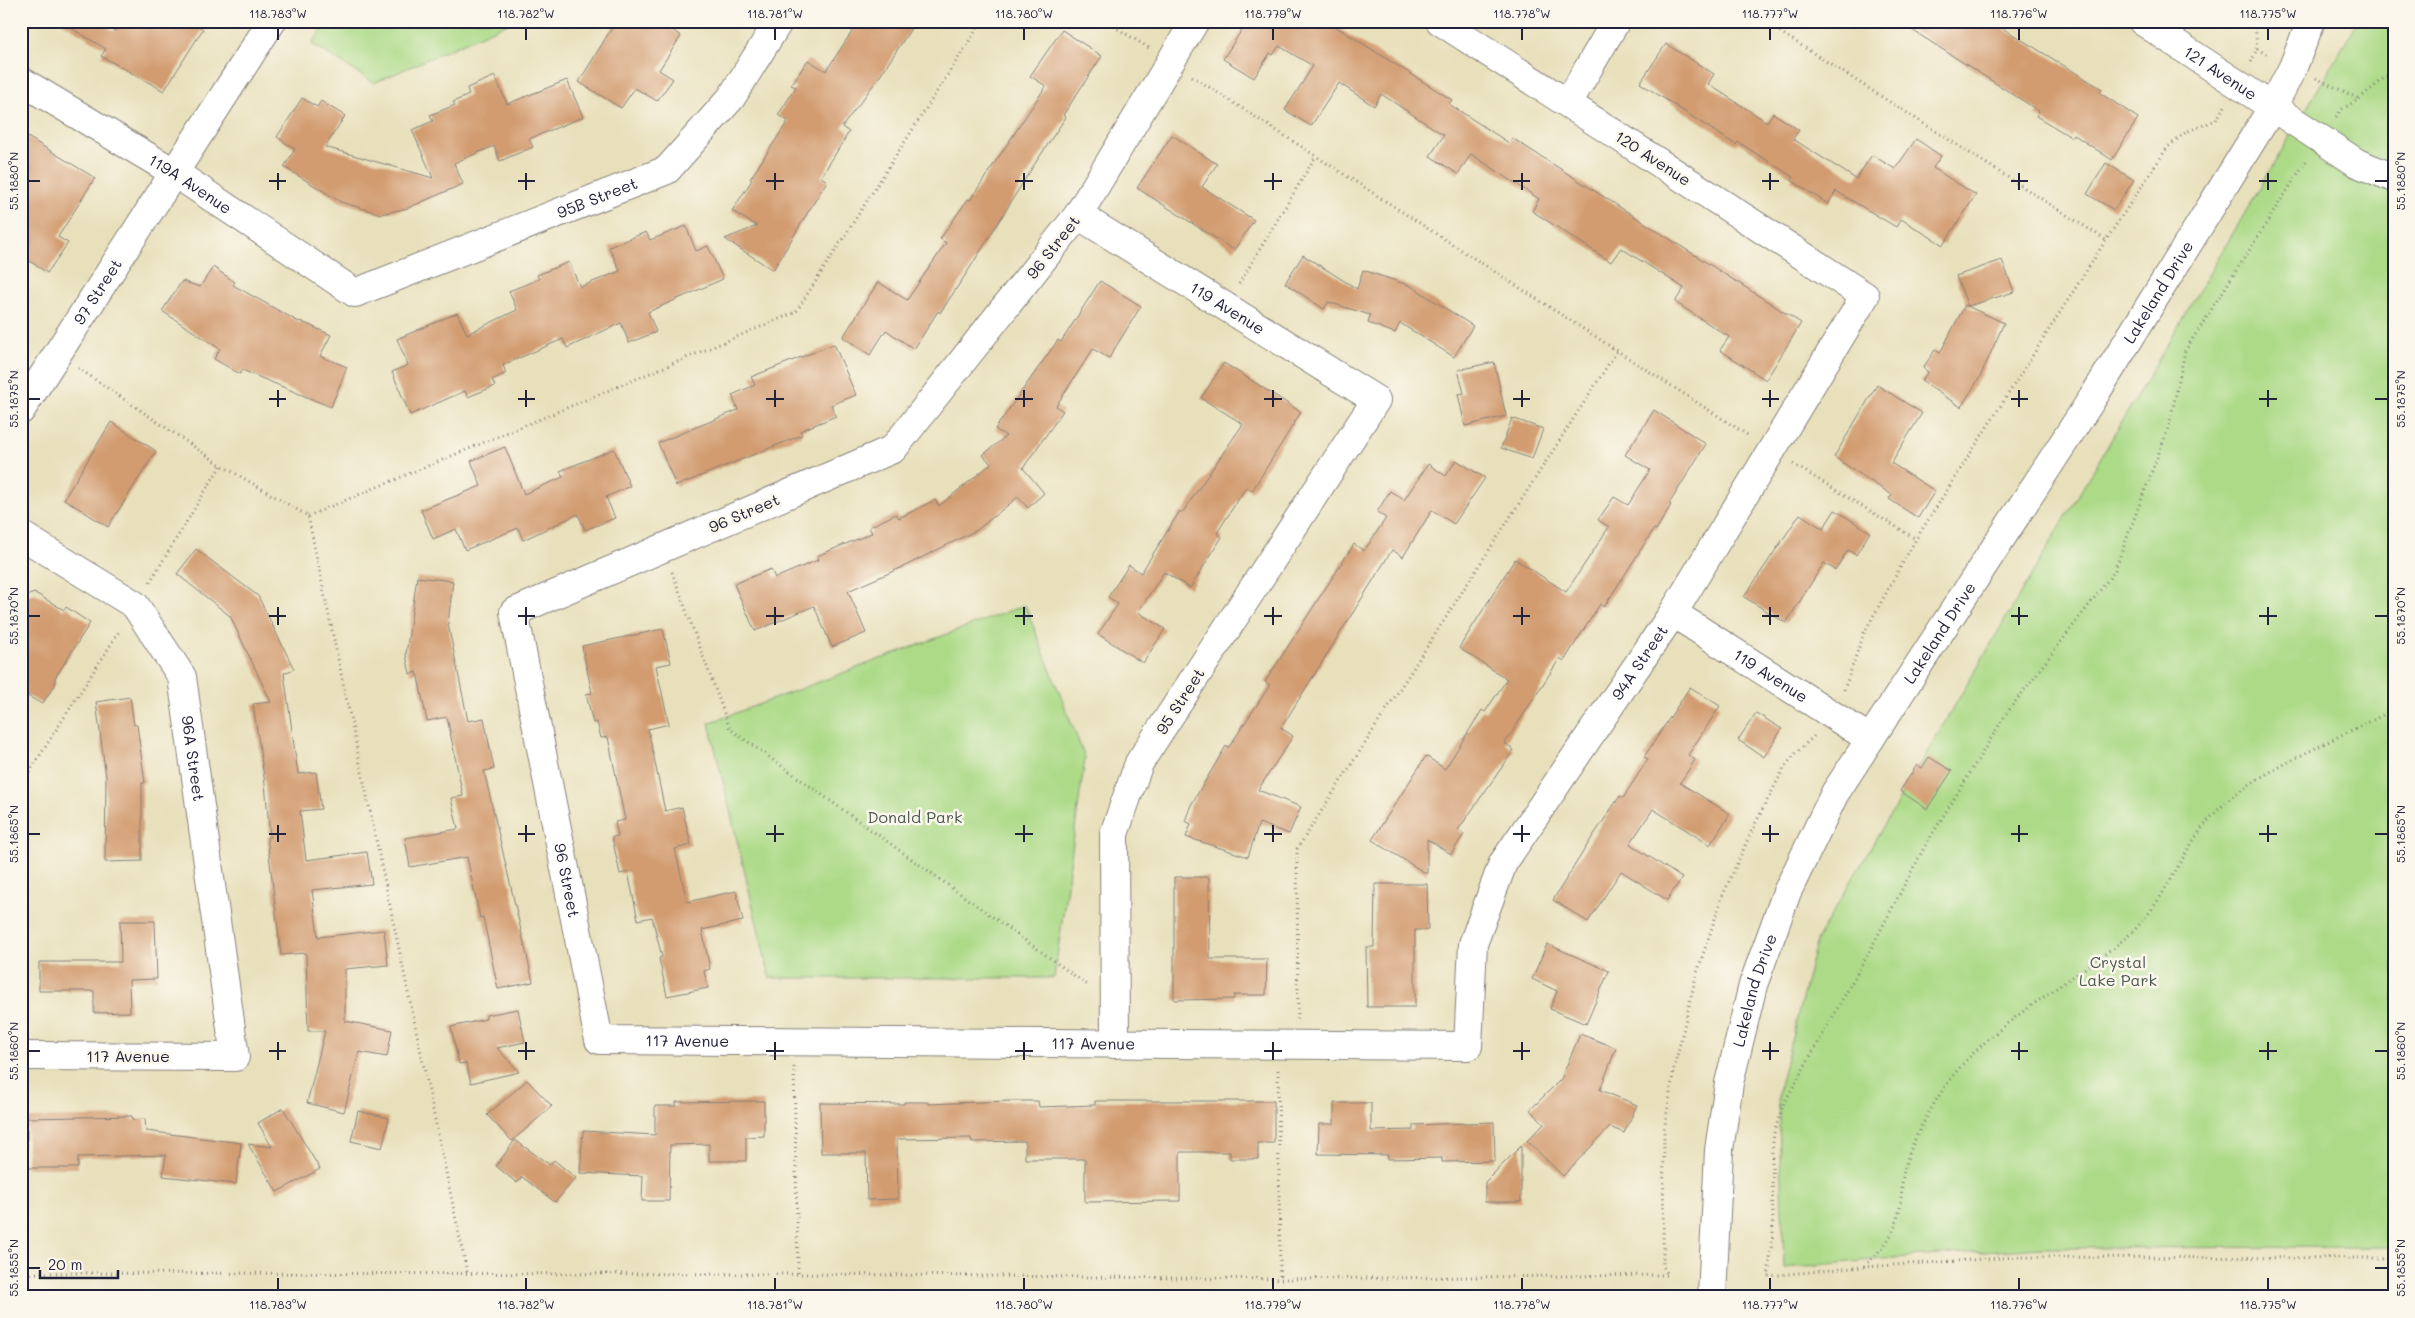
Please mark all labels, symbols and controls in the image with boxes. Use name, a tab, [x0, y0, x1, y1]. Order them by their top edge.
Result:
text: 118.783°W	[249, 5, 307, 21]
text: 118.782°W	[497, 5, 555, 21]
text: 118.781°W	[747, 5, 803, 21]
text: 118.780°W	[995, 5, 1053, 21]
text: 118.779°W	[1244, 5, 1302, 21]
text: 118.778°W	[1493, 5, 1551, 21]
text: 118.777°W	[1742, 5, 1798, 21]
text: 118.776°W	[1990, 5, 2048, 21]
text: 118.775°W	[2239, 5, 2297, 21]
street label: 121 Avenue	[2180, 41, 2261, 104]
street label: 120 Avenue	[1611, 125, 1695, 190]
street label: 119A Avenue	[145, 149, 236, 218]
text: 55.1880°N	[5, 152, 21, 210]
text: 55.1880°N	[2392, 152, 2408, 210]
street label: 95B Street	[554, 172, 640, 222]
street label: 96 Street	[1021, 211, 1084, 283]
street label: Lakeland Drive	[2118, 236, 2198, 347]
street label: 97 Street	[68, 254, 126, 328]
street label: 119 Avenue	[1186, 276, 1269, 339]
text: 55.1875°N	[5, 370, 21, 428]
text: 55.1875°N	[2392, 370, 2408, 428]
street label: 96 Street	[705, 488, 783, 537]
street label: Lakeland Drive	[1898, 578, 1980, 687]
text: 55.1870°N	[5, 587, 21, 645]
text: 55.1870°N	[2392, 587, 2408, 645]
street label: 94A Street	[1606, 621, 1672, 703]
street label: 119 Avenue	[1730, 644, 1812, 707]
street label: 95 Street	[1150, 664, 1209, 738]
street label: 96A Street	[177, 714, 210, 803]
text: 55.1865°N	[5, 805, 21, 863]
text: 55.1865°N	[2392, 805, 2408, 863]
park label: Donald Park	[868, 806, 962, 827]
street label: 96 Street	[550, 841, 585, 919]
street label: Lakeland Drive	[1727, 931, 1781, 1049]
park label: Crystal Lake Park	[2079, 951, 2157, 990]
text: 55.1860°N	[5, 1022, 21, 1080]
text: 55.1860°N	[2392, 1022, 2408, 1080]
street label: 117 Avenue	[645, 1029, 729, 1051]
street label: 117 Avenue	[1051, 1032, 1135, 1054]
street label: 117 Avenue	[86, 1045, 170, 1066]
text: 55.1855°N	[5, 1239, 21, 1297]
text: 55.1855°N	[2392, 1239, 2408, 1297]
scale bar	[40, 1248, 118, 1280]
text: 20 m	[48, 1254, 82, 1274]
text: 118.783°W	[249, 1296, 307, 1312]
text: 118.782°W	[497, 1296, 555, 1312]
text: 118.781°W	[747, 1296, 803, 1312]
text: 118.780°W	[995, 1296, 1053, 1312]
text: 118.779°W	[1244, 1296, 1302, 1312]
text: 118.778°W	[1493, 1296, 1551, 1312]
text: 118.777°W	[1742, 1296, 1798, 1312]
text: 118.776°W	[1990, 1296, 2048, 1312]
text: 118.775°W	[2239, 1296, 2297, 1312]

